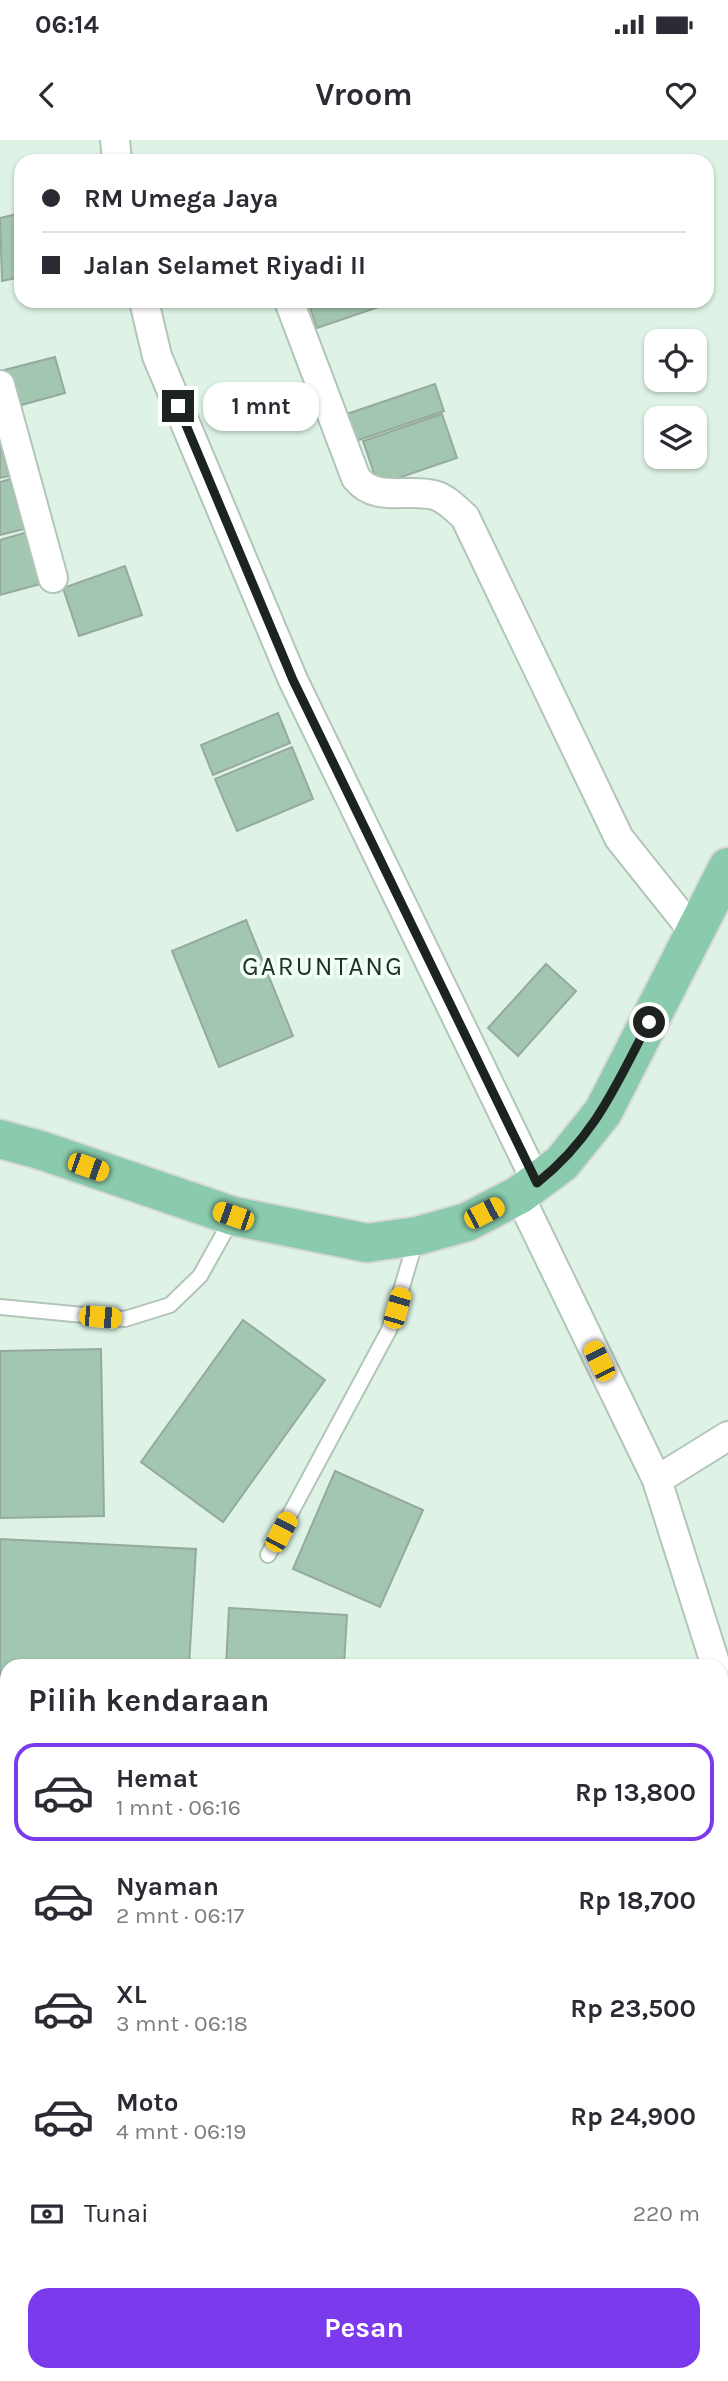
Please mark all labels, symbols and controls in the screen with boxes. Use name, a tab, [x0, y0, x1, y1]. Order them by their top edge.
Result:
text: 06:14	[35, 9, 99, 40]
icon: back	[28, 76, 66, 114]
text: Vroom	[315, 76, 413, 113]
icon: heart	[662, 76, 700, 114]
text: RM Umega Jaya	[84, 183, 278, 214]
text: Jalan Selamet Riyadi II	[84, 250, 366, 281]
map controls	[644, 329, 707, 469]
button: locate	[644, 329, 707, 392]
callout: 1 mnt	[202, 382, 318, 430]
route end	[162, 390, 194, 422]
text: 1 mnt	[231, 393, 291, 420]
button: layers	[644, 406, 707, 469]
district label: GARUNTANG	[242, 951, 404, 982]
route start	[633, 1006, 665, 1038]
car	[65, 1150, 112, 1184]
car	[461, 1194, 508, 1232]
car	[210, 1199, 257, 1233]
car	[382, 1285, 413, 1331]
car	[79, 1305, 122, 1329]
car	[581, 1338, 618, 1384]
car	[262, 1509, 301, 1555]
text: Pilih kendaraan	[28, 1682, 269, 1719]
icon: car	[32, 1761, 95, 1824]
text: Hemat	[116, 1763, 198, 1794]
text: Rp 13,800	[575, 1777, 696, 1808]
text: 1 mnt · 06:16	[116, 1794, 241, 1821]
icon: car	[32, 1869, 95, 1932]
text: Nyaman	[116, 1871, 219, 1902]
text: Rp 18,700	[578, 1885, 696, 1916]
text: 2 mnt · 06:17	[116, 1902, 244, 1929]
icon: car	[32, 1977, 95, 2040]
text: XL	[116, 1979, 147, 2010]
text: Rp 23,500	[570, 1993, 696, 2024]
text: 3 mnt · 06:18	[116, 2010, 248, 2037]
icon: car	[32, 2085, 95, 2148]
text: Moto	[116, 2087, 178, 2118]
text: Rp 24,900	[570, 2101, 696, 2132]
text: 4 mnt · 06:19	[116, 2118, 246, 2145]
icon: cash	[28, 2195, 66, 2233]
text: Tunai	[84, 2198, 149, 2229]
text: 220 m	[633, 2200, 700, 2227]
button: Pesan	[28, 2288, 700, 2368]

